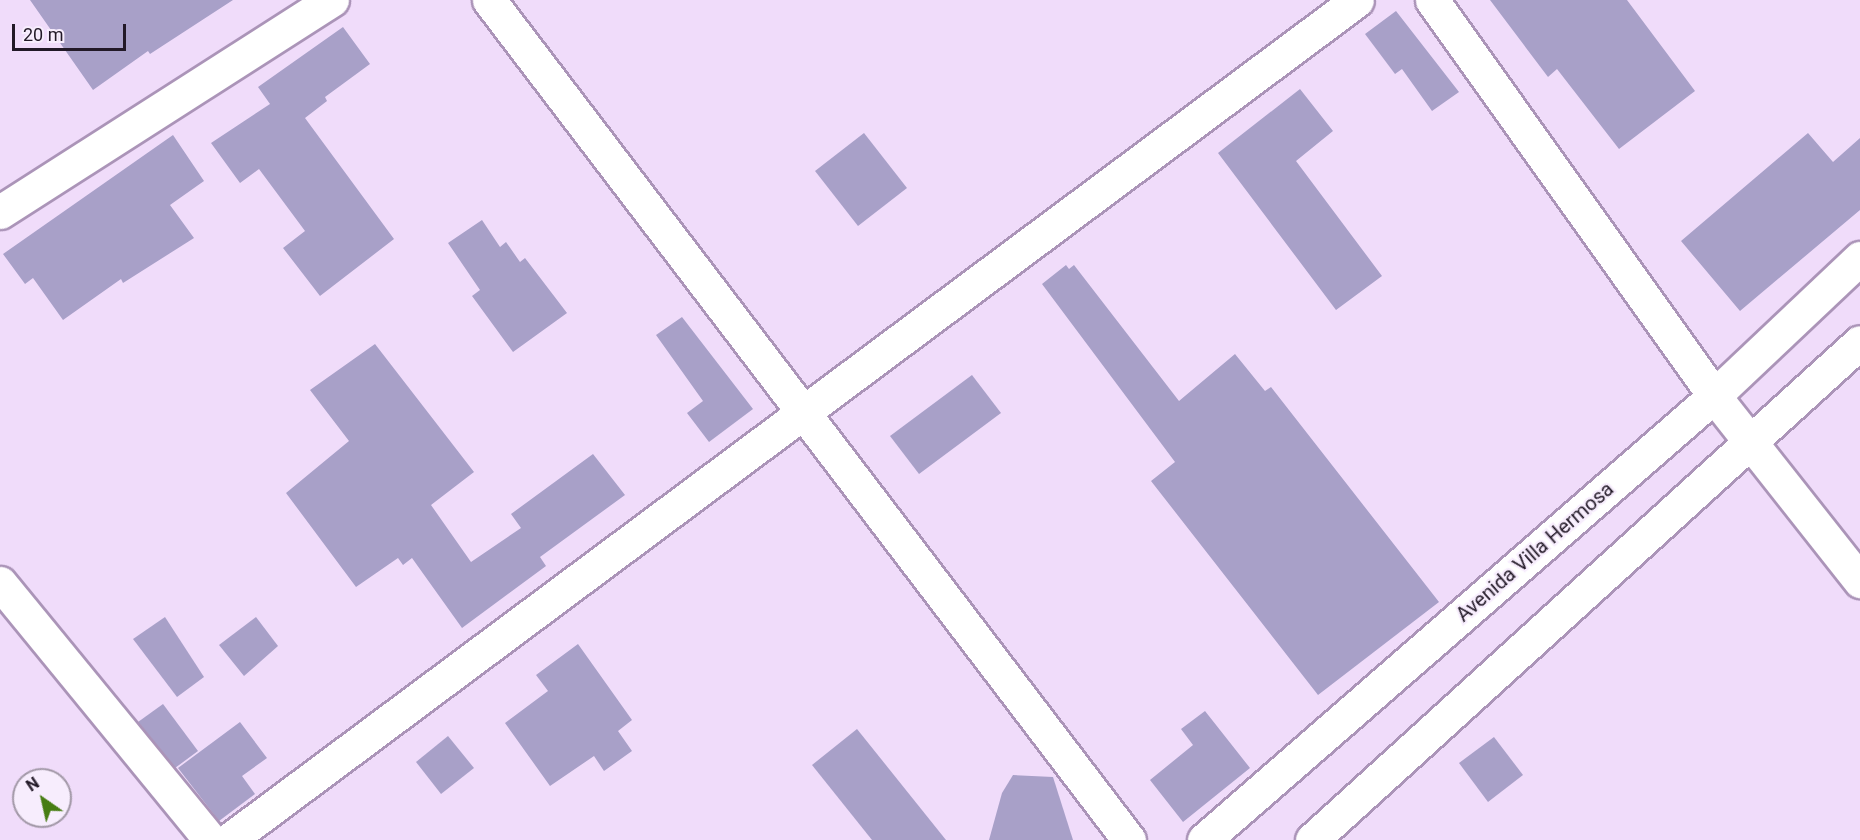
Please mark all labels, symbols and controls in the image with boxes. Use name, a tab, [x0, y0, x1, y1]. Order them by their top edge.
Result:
scale bar	[15, 12, 129, 50]
text: 20 m	[23, 24, 63, 45]
street label: Avenida Villa Hermosa	[1451, 477, 1619, 627]
north arrow	[12, 768, 72, 828]
text: N	[23, 773, 43, 795]

